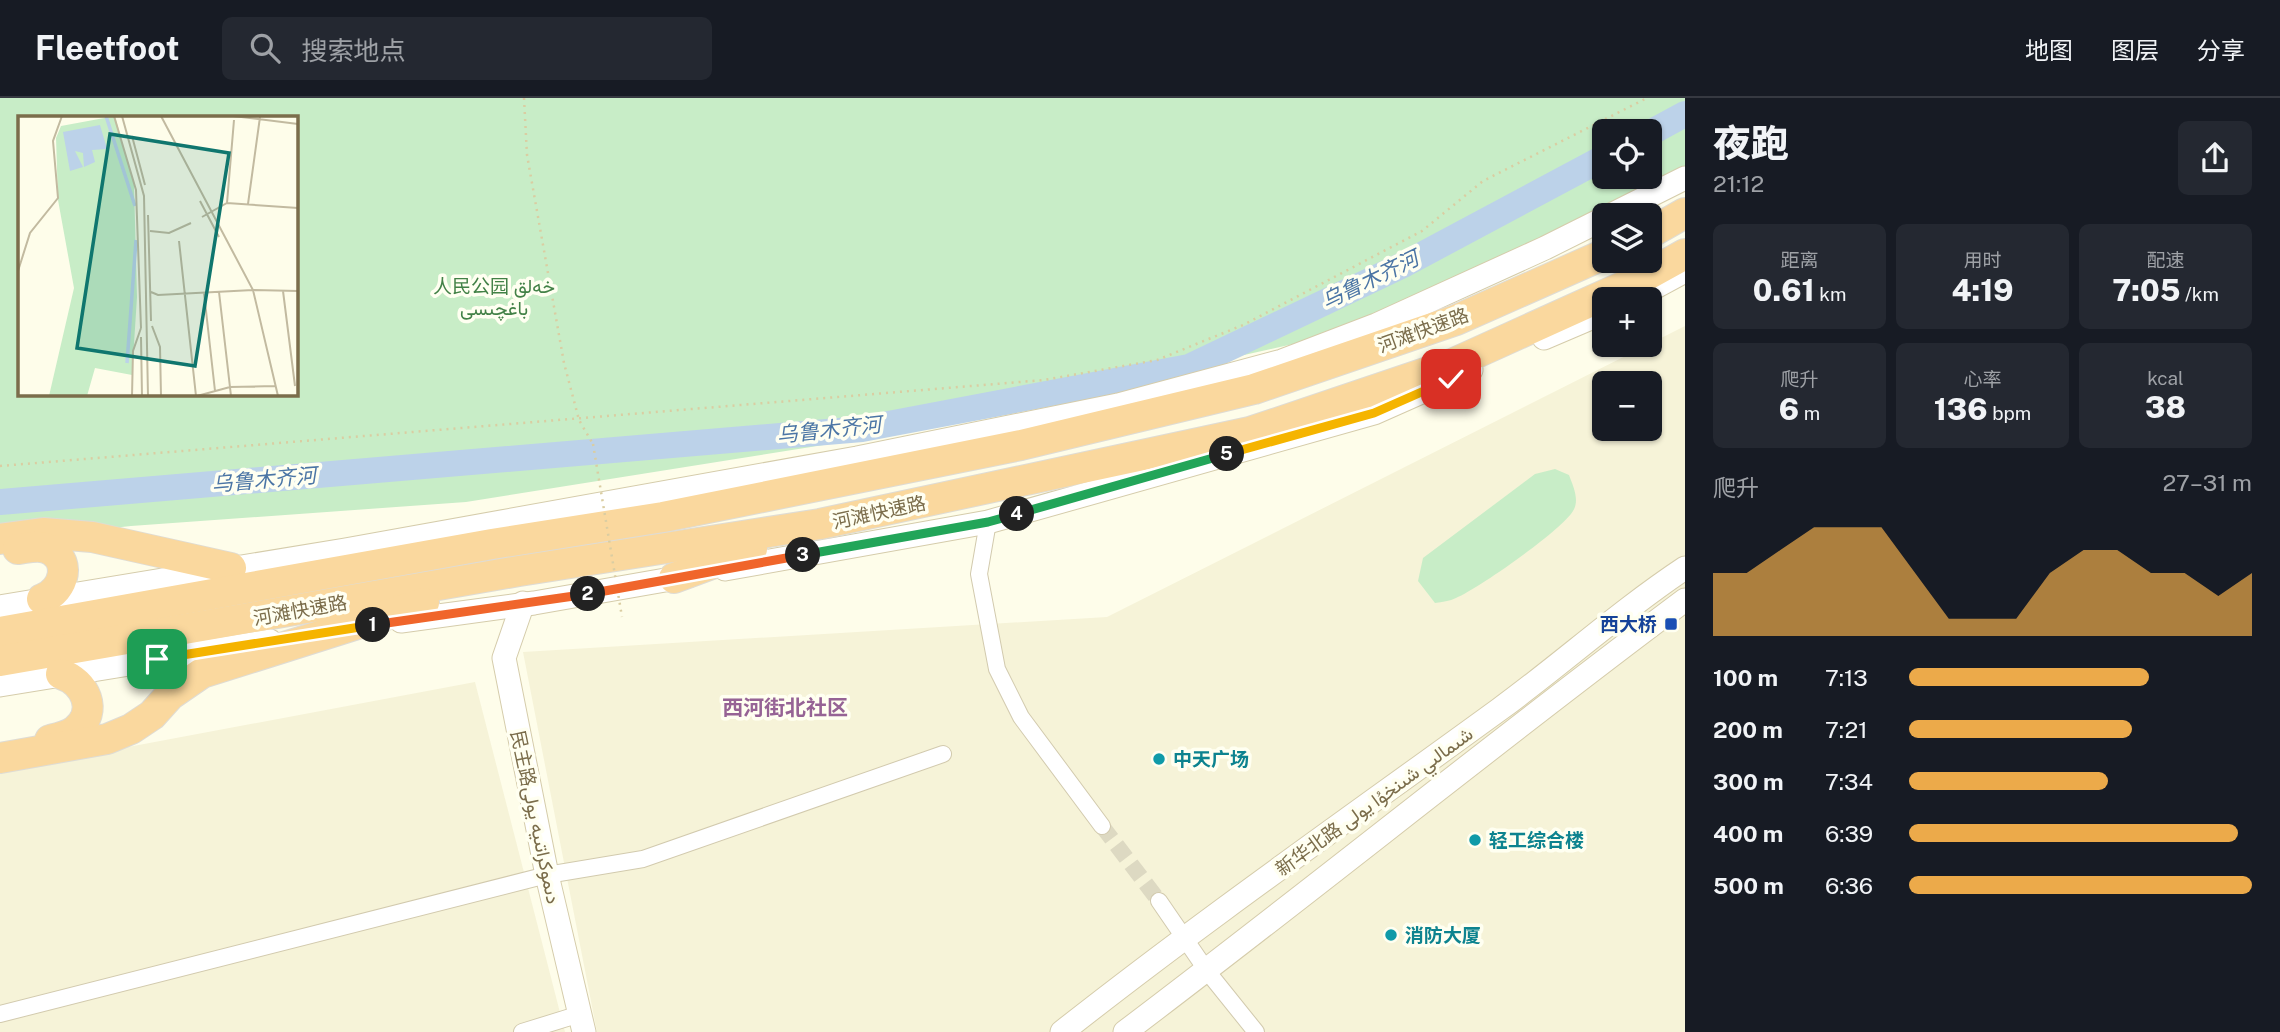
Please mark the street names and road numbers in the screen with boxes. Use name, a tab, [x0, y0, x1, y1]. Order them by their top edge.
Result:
street label: 河滩快速路	[1375, 303, 1471, 357]
street label: 河滩快速路	[830, 491, 928, 533]
street label: 河滩快速路	[251, 591, 349, 629]
street label: 新华北路 شىمالىي شىنخۇا يولى	[1271, 722, 1480, 884]
street label: 民主路دىموكراتىيە يولى	[506, 728, 565, 906]

